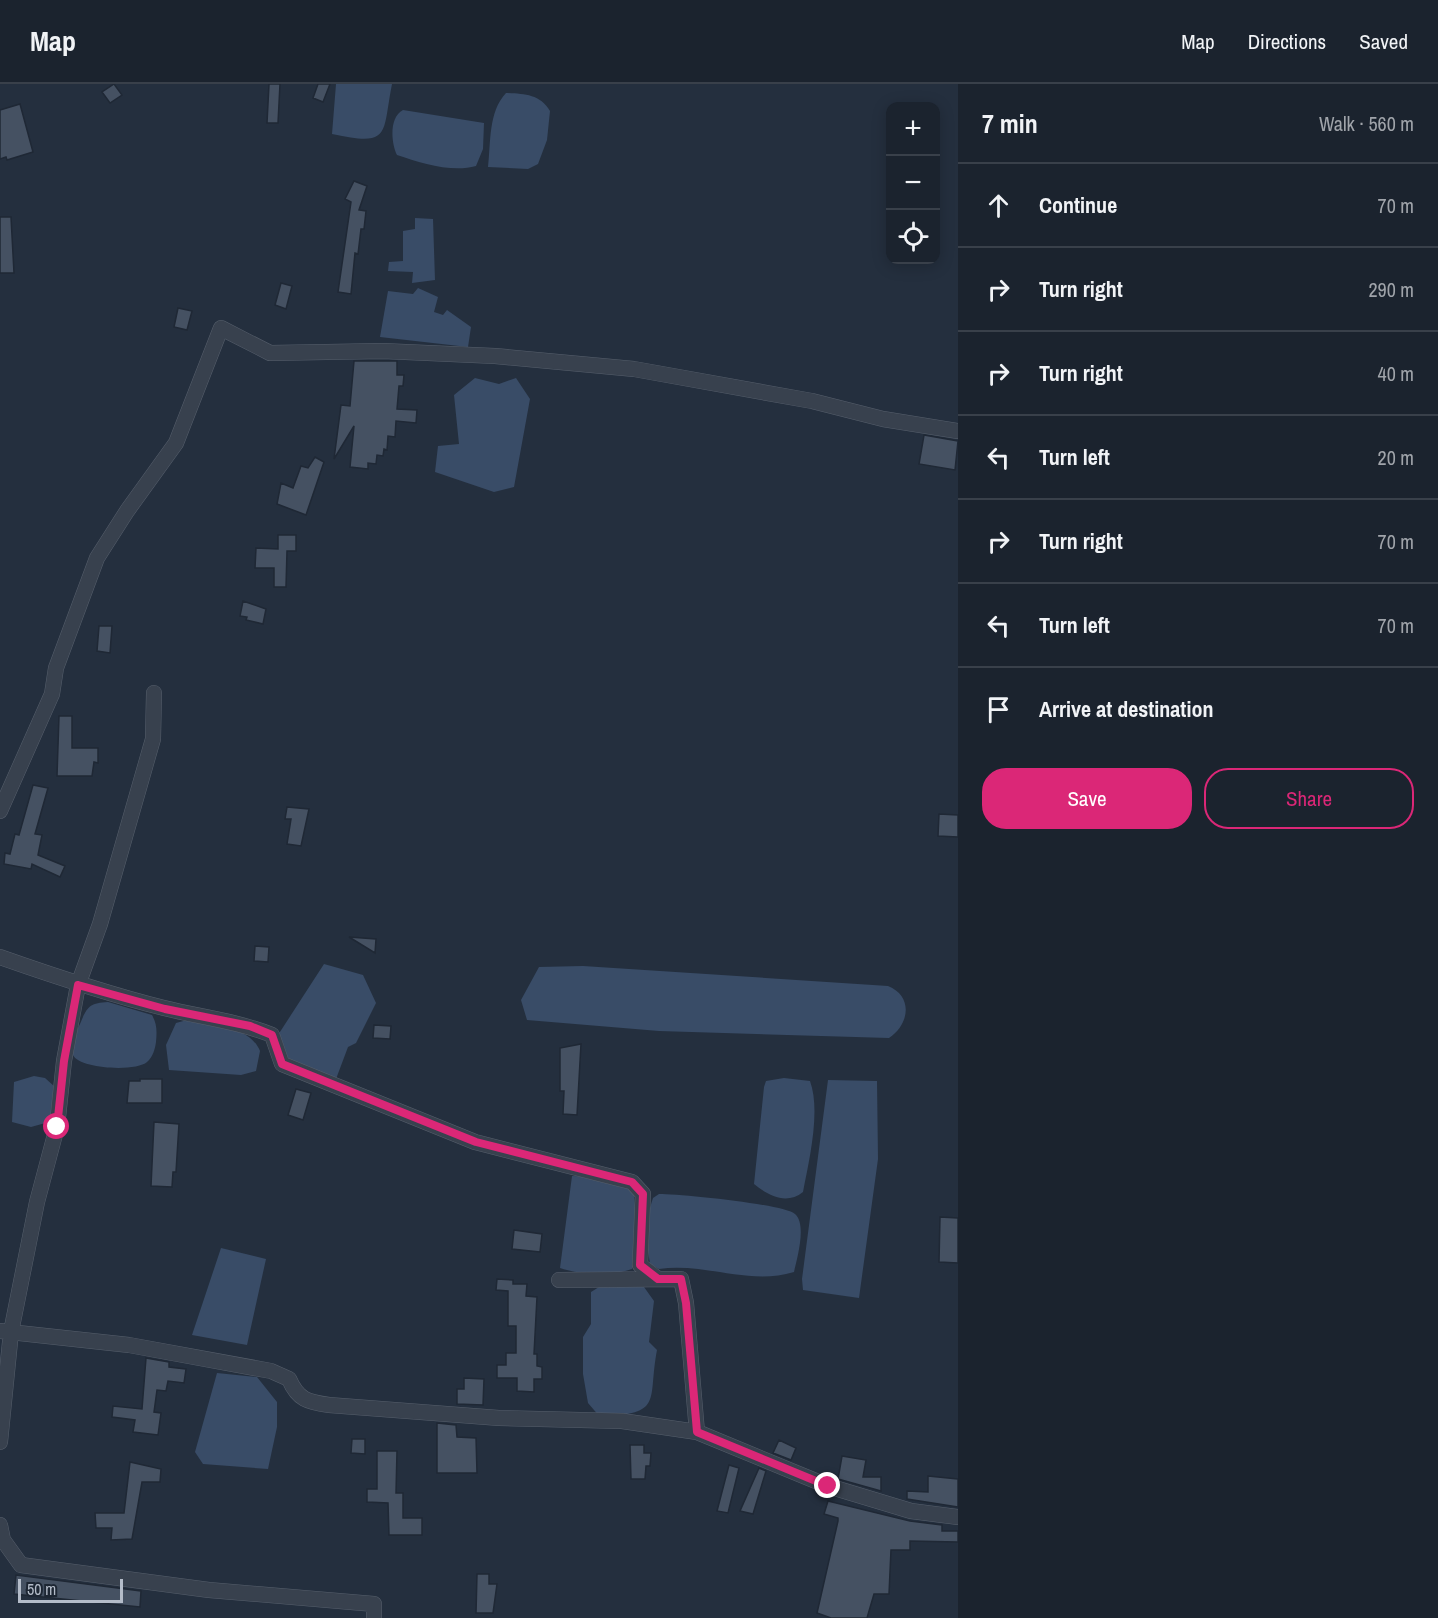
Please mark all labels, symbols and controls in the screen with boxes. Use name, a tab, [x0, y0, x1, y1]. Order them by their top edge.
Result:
text: Map	[30, 22, 76, 60]
text: Map	[1181, 27, 1215, 56]
text: Directions	[1248, 27, 1326, 56]
text: Saved	[1359, 27, 1408, 56]
map controls	[886, 102, 940, 264]
button: +	[886, 102, 940, 156]
text: 7 min	[982, 106, 1038, 141]
text: Walk · 560 m	[1319, 110, 1414, 137]
button: −	[886, 156, 940, 210]
icon: ahead	[982, 189, 1015, 222]
text: Continue	[1039, 190, 1117, 220]
text: 70 m	[1378, 192, 1414, 219]
button: locate	[886, 210, 940, 264]
icon: right	[982, 273, 1015, 306]
text: Turn right	[1039, 274, 1123, 304]
text: 290 m	[1368, 276, 1414, 303]
icon: right	[982, 357, 1015, 390]
text: Turn right	[1039, 358, 1123, 388]
text: 40 m	[1378, 360, 1414, 387]
icon: left	[982, 441, 1015, 474]
text: Turn left	[1039, 442, 1110, 472]
text: 20 m	[1378, 444, 1414, 471]
icon: right	[982, 525, 1015, 558]
text: Turn right	[1039, 526, 1123, 556]
text: 70 m	[1378, 528, 1414, 555]
icon: left	[982, 609, 1015, 642]
text: Turn left	[1039, 610, 1110, 640]
text: 70 m	[1378, 612, 1414, 639]
icon: arrive	[982, 693, 1015, 726]
text: Arrive at destination	[1039, 694, 1213, 724]
button: Save	[982, 768, 1192, 829]
button: Share	[1204, 768, 1414, 829]
route start	[43, 1113, 69, 1139]
route end	[814, 1472, 840, 1498]
scale bar	[18, 1576, 123, 1604]
text: 50 m	[27, 1578, 56, 1600]

